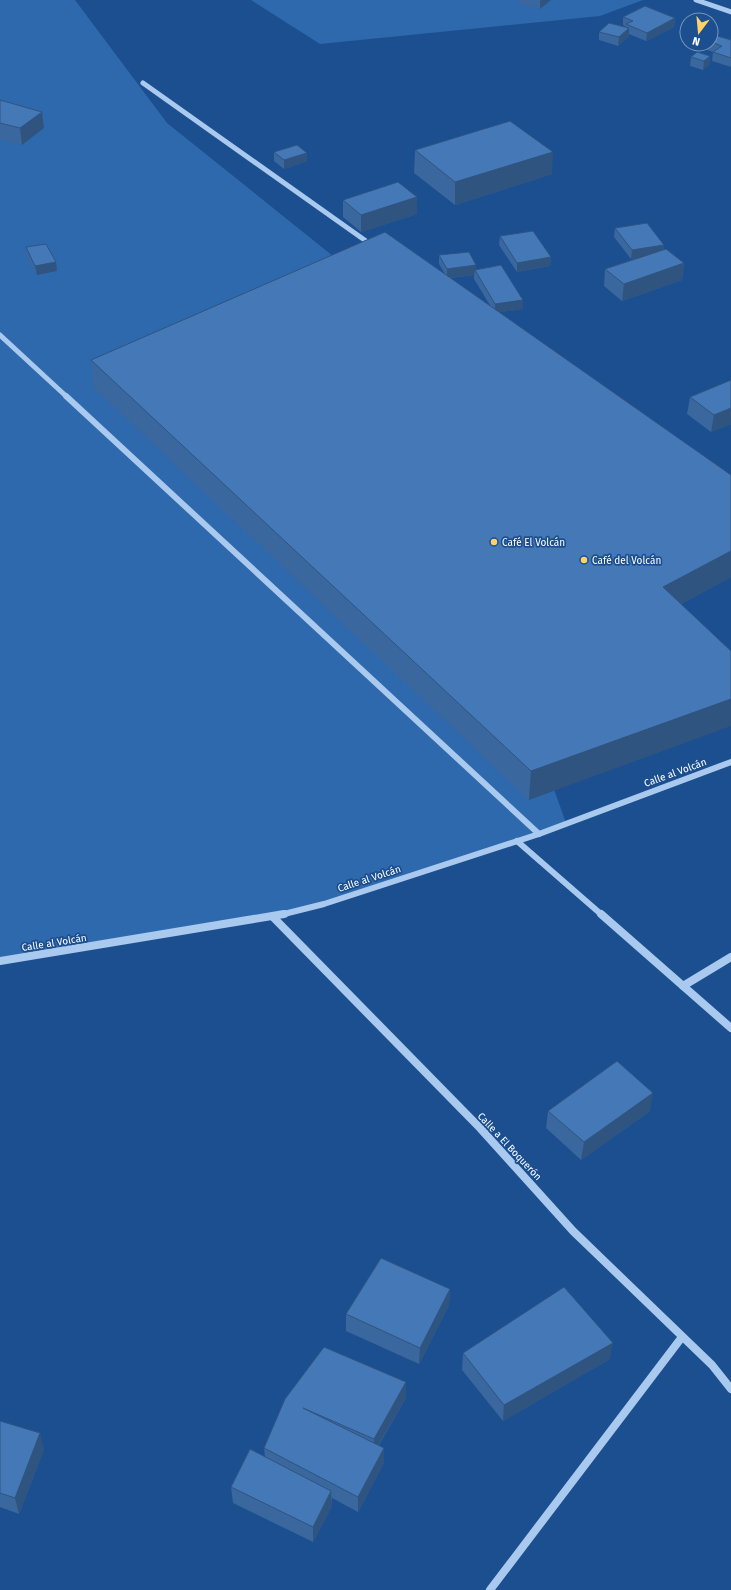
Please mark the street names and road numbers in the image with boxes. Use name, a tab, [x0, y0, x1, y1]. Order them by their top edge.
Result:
street label: Calle al Volcán	[642, 756, 708, 790]
street label: Calle al Volcán	[336, 863, 402, 895]
street label: Calle al Volcán	[21, 932, 88, 954]
street label: Calle a El Boquerón	[475, 1110, 544, 1183]

